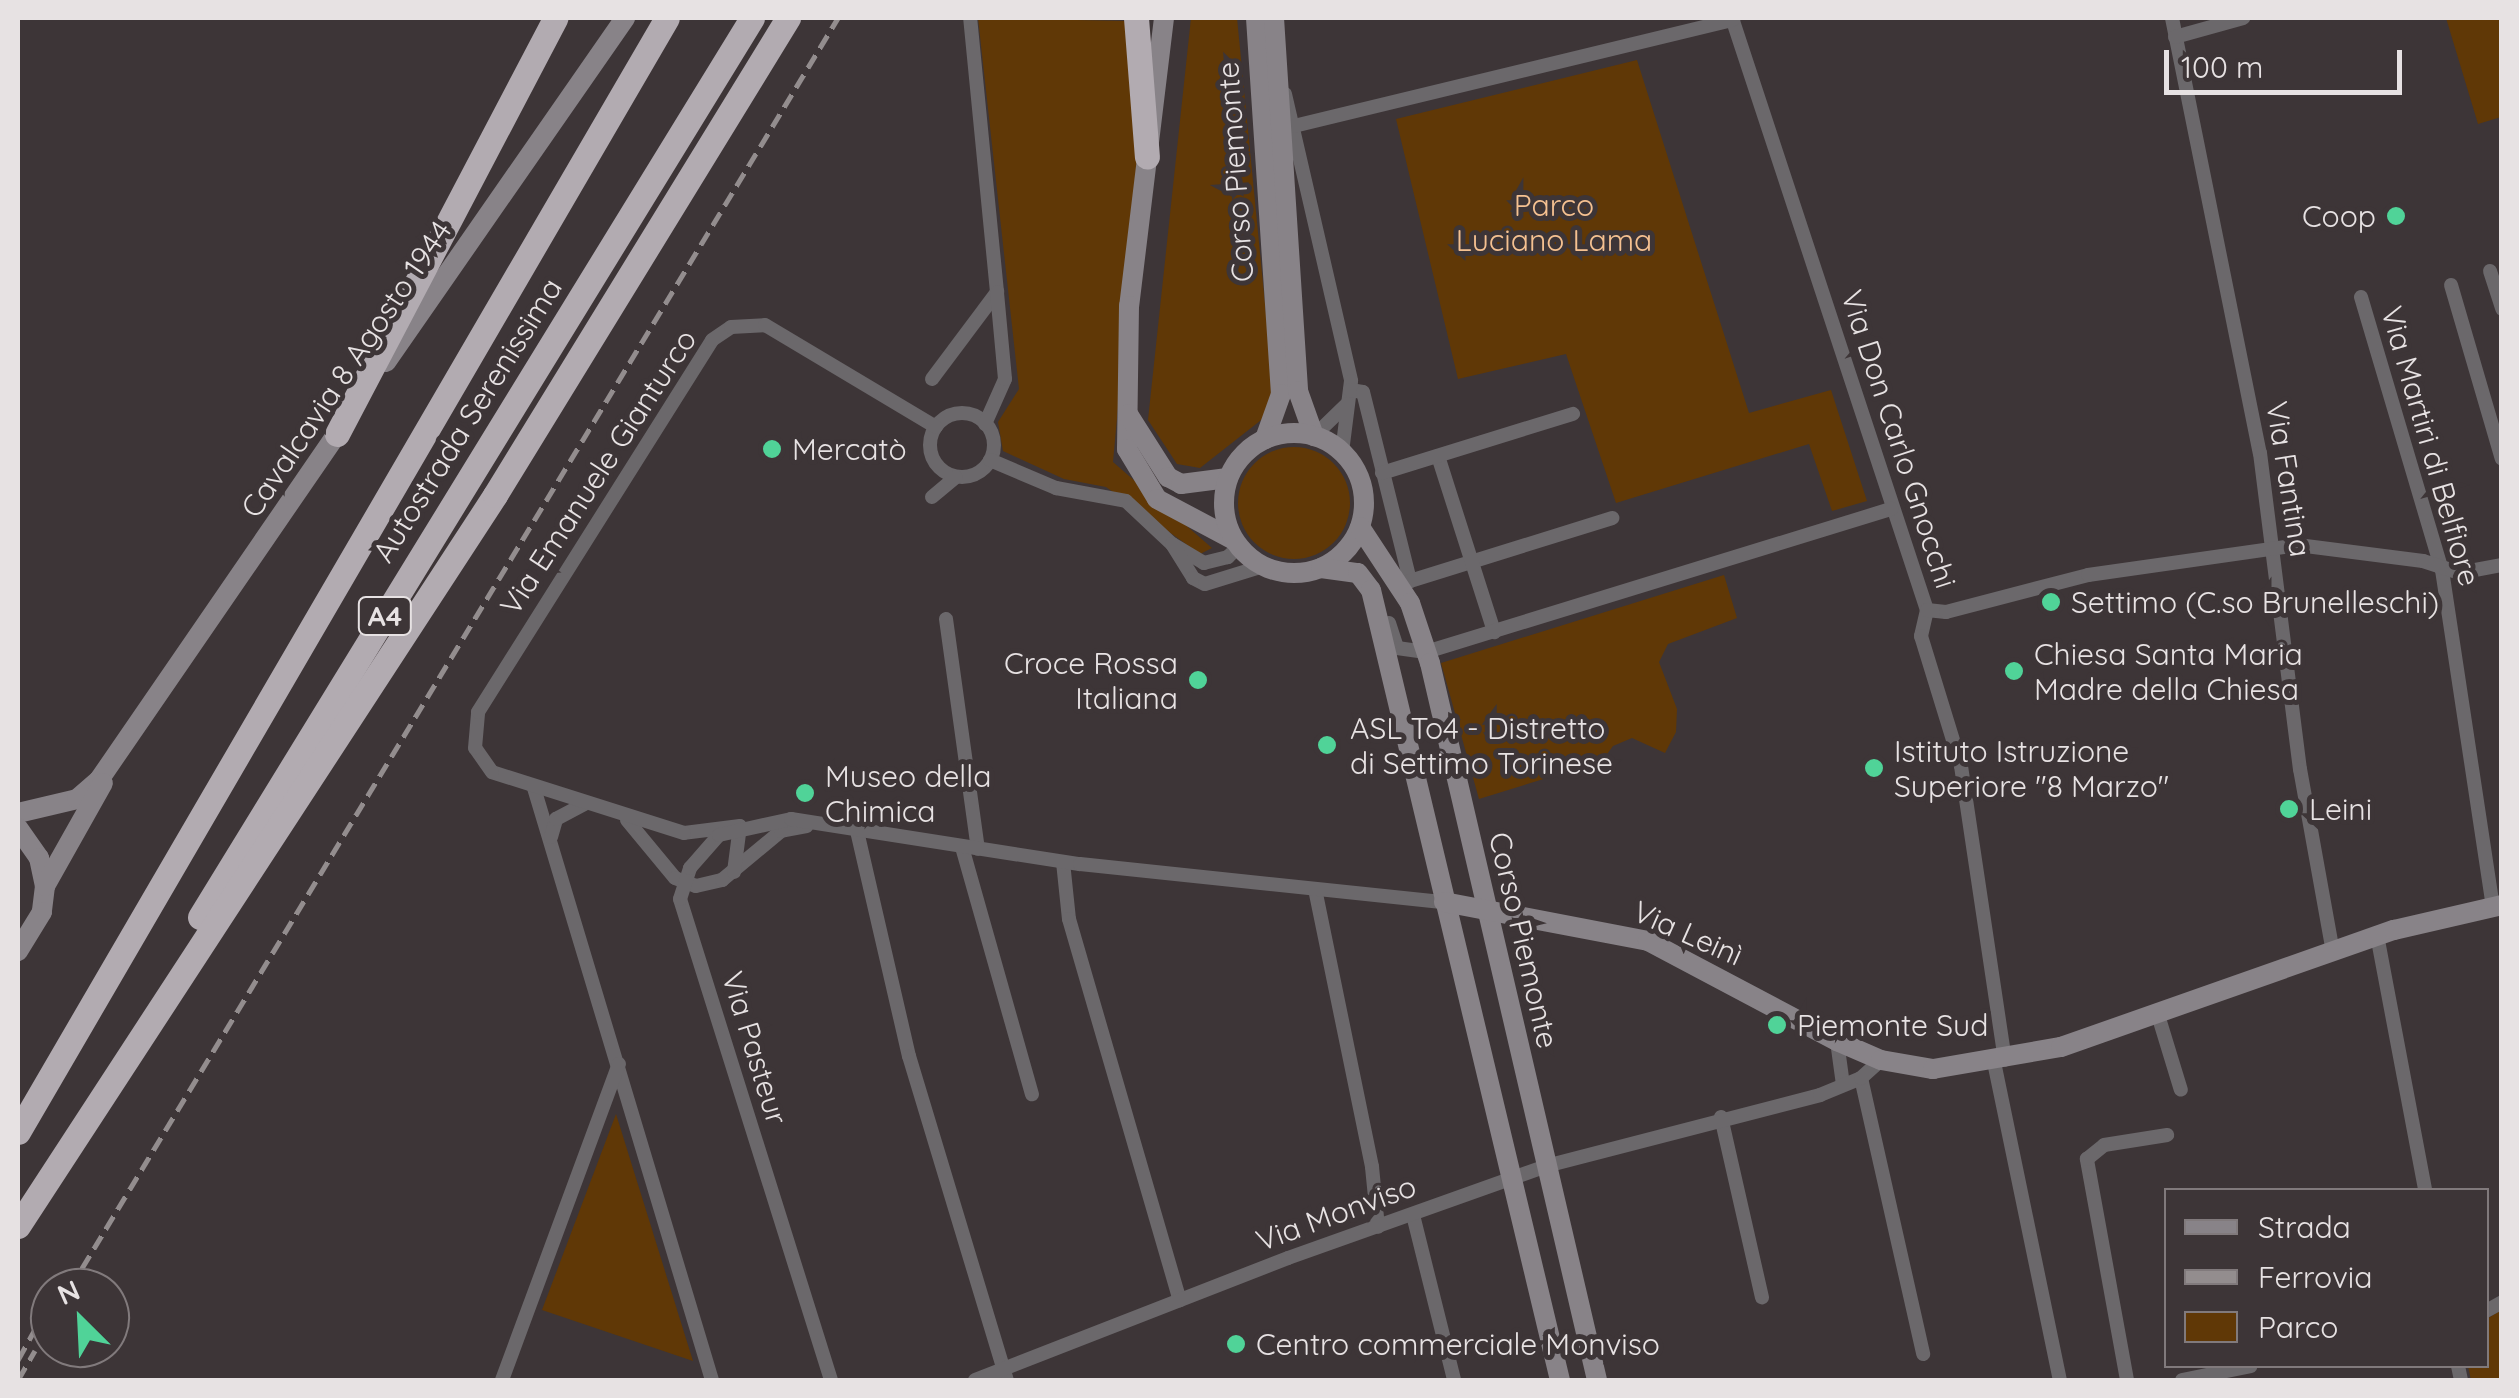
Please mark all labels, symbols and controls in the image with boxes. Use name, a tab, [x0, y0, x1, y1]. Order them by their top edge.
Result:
scale bar	[2169, 30, 2406, 92]
text: 100 m	[2181, 48, 2263, 86]
street label: Corso Piemonte	[1209, 61, 1261, 283]
park label: Parco Luciano Lama	[1456, 187, 1652, 258]
place label: Coop	[2302, 198, 2376, 234]
marker: Coop	[2385, 205, 2407, 227]
street label: Cavalcavia 8 Agosto 1944	[233, 214, 459, 524]
street label: Autostrada Serenissima	[365, 271, 569, 569]
street label: Via Don Carlo Gnocchi	[1834, 285, 1964, 593]
street label: Via Martiri di Belfiore	[2374, 302, 2488, 590]
street label: Via Emanuele Gianturco	[492, 323, 704, 621]
street label: Via Fantina	[2259, 399, 2319, 559]
place label: Mercatò	[792, 431, 907, 467]
marker: Mercatò	[761, 438, 783, 460]
place label: Settimo (C.so Brunelleschi)	[2071, 584, 2439, 620]
marker: Settimo (C.so Brunelleschi)	[2040, 591, 2062, 613]
road number: A4	[358, 593, 412, 639]
place label: Chiesa Santa Maria Madre della Chiesa	[2034, 636, 2303, 706]
place label: Croce Rossa Italiana	[1004, 645, 1178, 716]
marker: Chiesa Santa Maria Madre della Chiesa	[2003, 660, 2025, 682]
marker: Croce Rossa Italiana	[1187, 669, 1209, 691]
place label: ASL To4 - Distretto di Settimo Torinese	[1350, 710, 1613, 780]
marker: ASL To4 - Distretto di Settimo Torinese	[1314, 732, 1340, 758]
place label: Istituto Istruzione Superiore "8 Marzo"	[1894, 733, 2169, 804]
marker: Istituto Istruzione Superiore "8 Marzo"	[1863, 757, 1885, 779]
place label: Museo della Chimica	[825, 758, 991, 828]
marker: Museo della Chimica	[794, 782, 816, 804]
place label: Leini	[2309, 791, 2372, 827]
marker: Leini	[2278, 798, 2300, 820]
street label: Corso Piemonte	[1482, 828, 1566, 1052]
street label: Via Leinì	[1628, 893, 1748, 973]
street label: Via Pasteur	[715, 967, 795, 1129]
place label: Piemonte Sud	[1797, 1007, 1988, 1043]
marker: Piemonte Sud	[1766, 1014, 1788, 1036]
street label: Via Monviso	[1251, 1167, 1421, 1259]
legend	[2164, 1188, 2489, 1368]
text: Strada	[2258, 1208, 2351, 1246]
text: Ferrovia	[2258, 1258, 2372, 1296]
north arrow	[30, 1268, 130, 1368]
text: N	[52, 1272, 85, 1312]
text: Parco	[2258, 1308, 2338, 1346]
place label: Centro commerciale Monviso	[1256, 1326, 1660, 1362]
marker: Centro commerciale Monviso	[1225, 1333, 1247, 1355]

